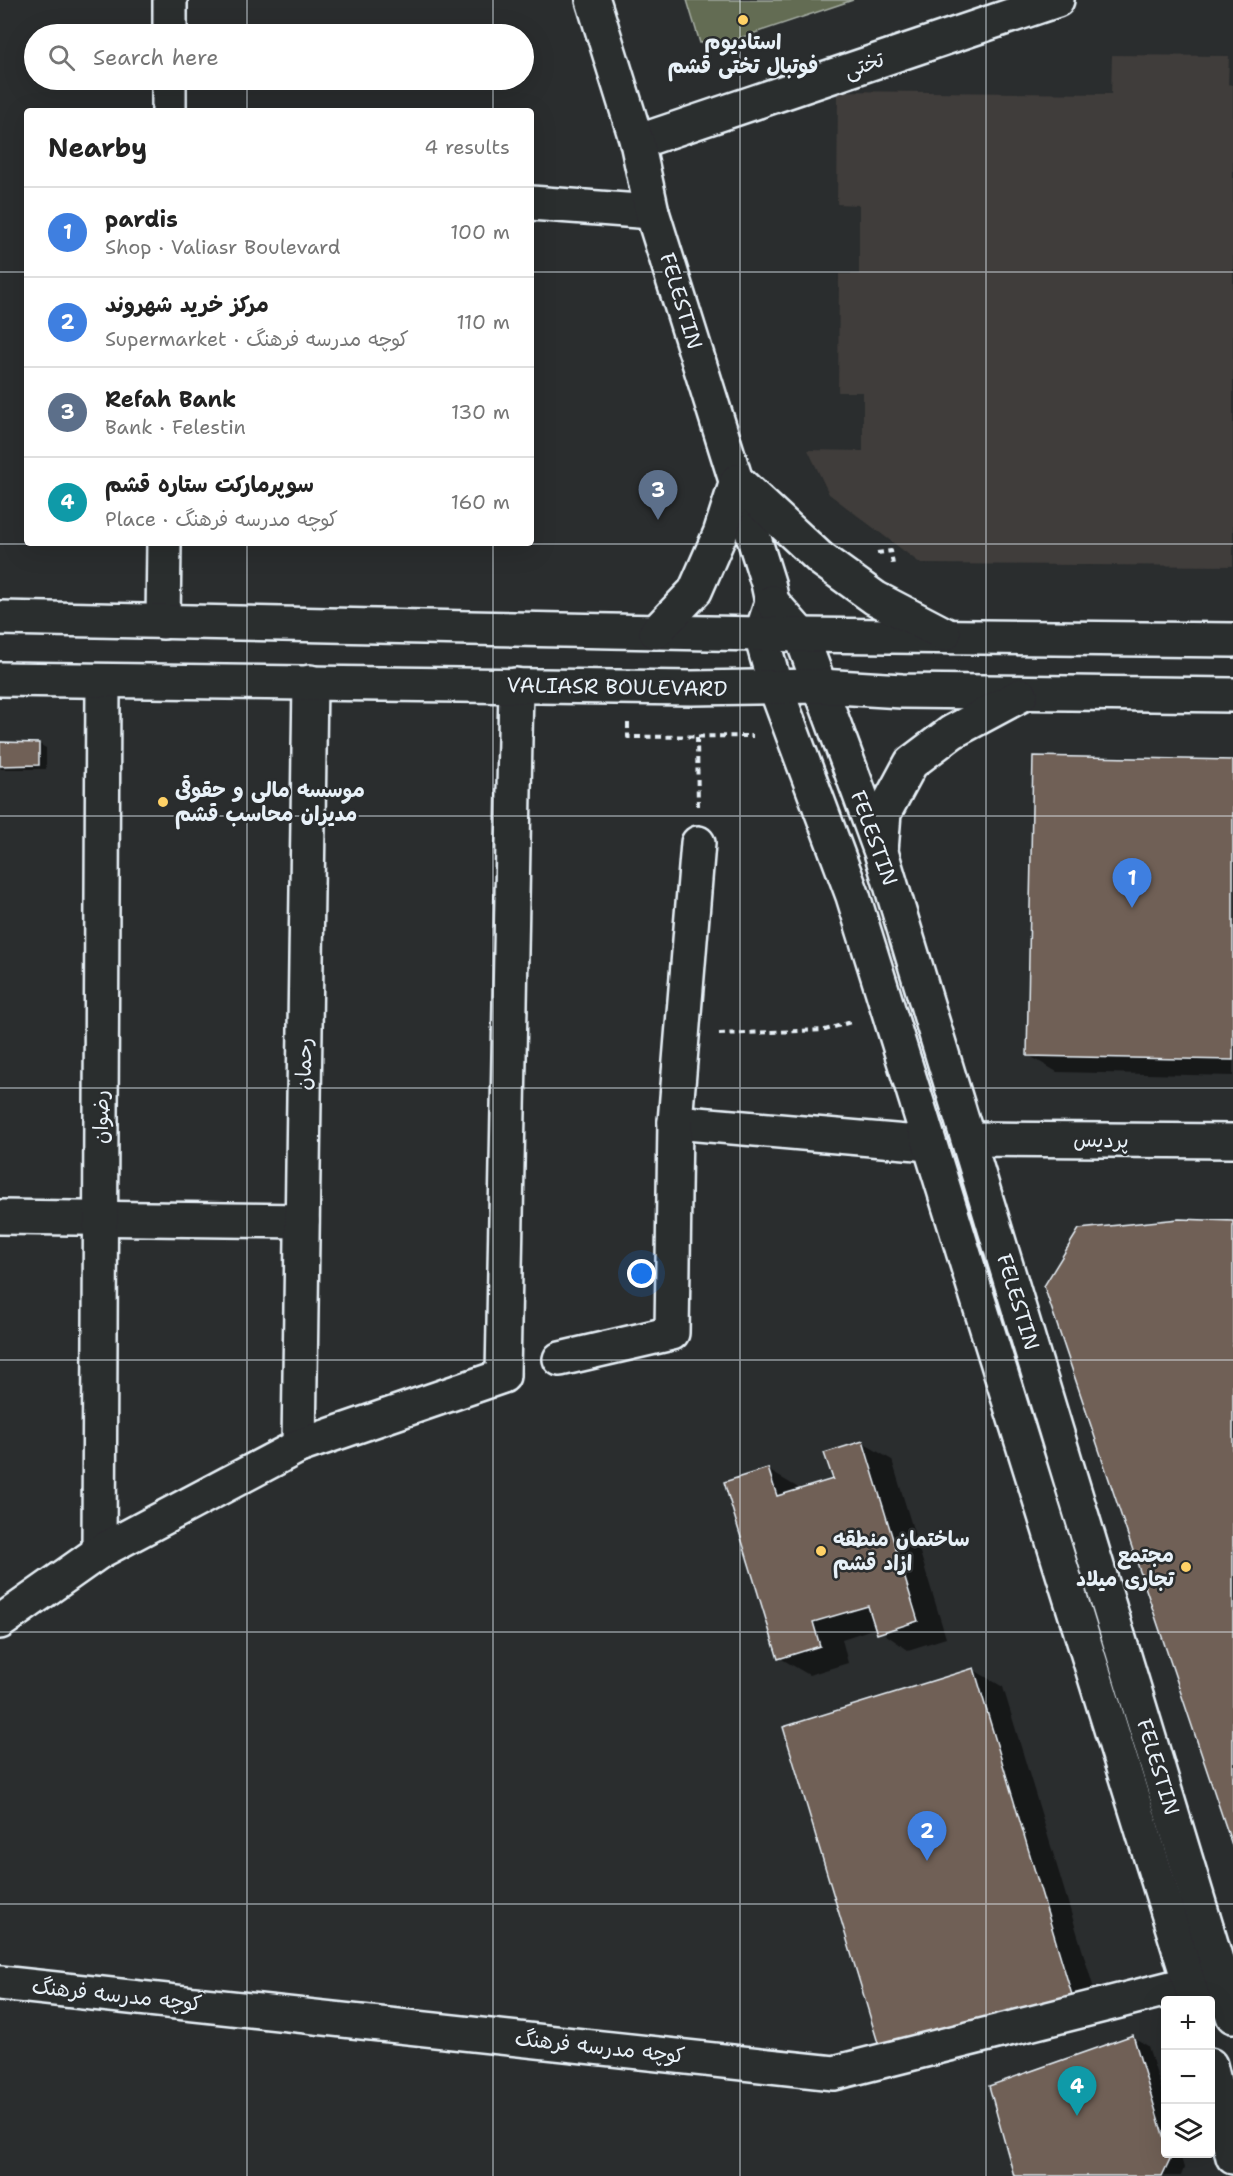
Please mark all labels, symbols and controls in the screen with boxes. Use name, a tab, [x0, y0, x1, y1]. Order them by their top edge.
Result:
marker: استادیوم فوتبال تختی قشم	[736, 13, 750, 27]
search box	[24, 24, 534, 90]
place label: استادیوم فوتبال تختی قشم	[668, 28, 818, 82]
icon: search	[45, 41, 78, 74]
text: Search here	[93, 43, 219, 72]
street label: تختی	[840, 45, 889, 85]
text: Nearby	[48, 130, 147, 165]
text: 4 results	[424, 134, 510, 160]
text: pardis	[105, 205, 178, 234]
text: 1	[63, 219, 72, 245]
text: 100 m	[450, 219, 510, 245]
text: Shop · Valiasr Boulevard	[105, 234, 340, 260]
street label: FELESTIN	[653, 249, 709, 353]
text: مرکز خرید شهروند	[105, 290, 269, 319]
text: 2	[61, 309, 75, 335]
text: 110 m	[456, 309, 510, 335]
text: Supermarket · کوچه مدرسه فرهنگ	[105, 326, 409, 352]
text: Refah Bank	[105, 385, 236, 414]
text: 3	[61, 399, 75, 425]
text: 130 m	[451, 399, 510, 425]
text: Bank · Felestin	[105, 414, 246, 440]
text: سوپرمارکت ستاره قشم	[105, 470, 314, 499]
pin: 3	[638, 470, 678, 520]
text: 4	[61, 489, 75, 515]
text: 160 m	[451, 489, 510, 515]
text: Place · کوچه مدرسه فرهنگ	[105, 506, 338, 532]
street label: VALIASR BOULEVARD	[506, 671, 728, 703]
place label: موسسه مالی و حقوقی مدیران محاسب قشم	[175, 775, 365, 830]
street label: FELESTIN	[844, 787, 904, 889]
marker: موسسه مالی و حقوقی مدیران محاسب قشم	[156, 795, 170, 809]
pin: 1	[1112, 858, 1152, 908]
street label: رحمان	[290, 1037, 318, 1091]
street label: رضوان	[87, 1090, 115, 1144]
street label: پردیس	[1073, 1126, 1129, 1154]
street label: FELESTIN	[990, 1250, 1046, 1354]
your location	[627, 1259, 656, 1288]
place label: ساختمان منطقه ازاد قشم	[833, 1525, 970, 1579]
place label: مجتمع تجاری میلاد	[1076, 1541, 1175, 1593]
marker: ساختمان منطقه ازاد قشم	[814, 1544, 828, 1558]
marker: مجتمع تجاری میلاد	[1179, 1560, 1193, 1574]
street label: FELESTIN	[1130, 1715, 1186, 1819]
pin: 2	[908, 1812, 946, 1861]
street label: کوچه مدرسه فرهنگ	[31, 1972, 203, 2018]
map controls	[1161, 1996, 1215, 2158]
button: +	[1161, 1996, 1215, 2050]
street label: کوچه مدرسه فرهنگ	[514, 2024, 686, 2070]
button: −	[1161, 2050, 1215, 2104]
pin: 4	[1058, 2066, 1096, 2116]
button: layers	[1161, 2104, 1215, 2158]

